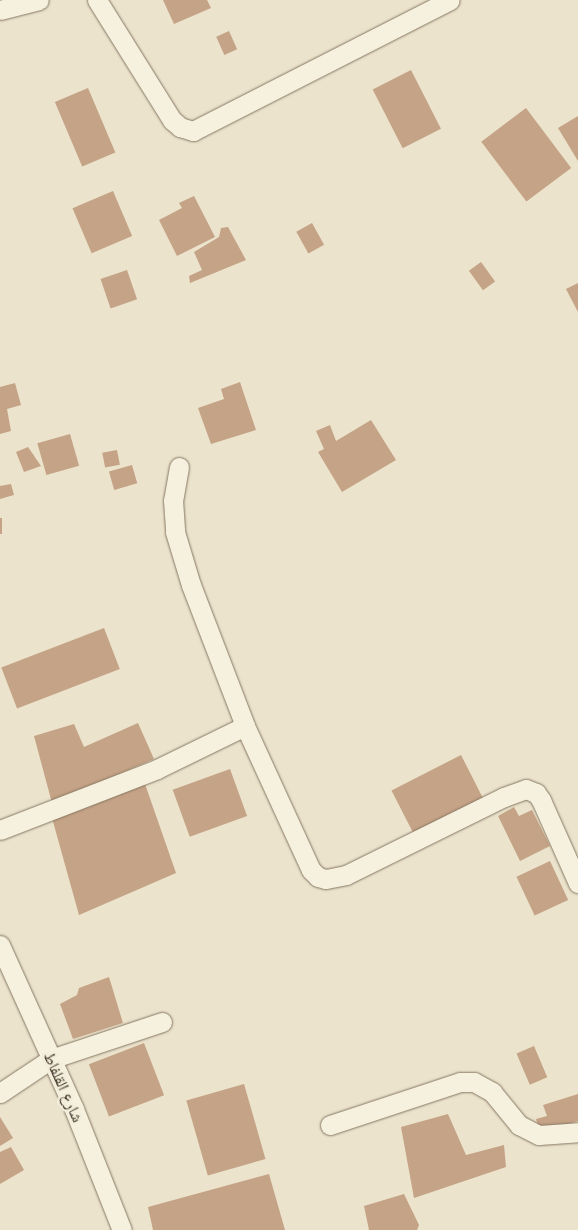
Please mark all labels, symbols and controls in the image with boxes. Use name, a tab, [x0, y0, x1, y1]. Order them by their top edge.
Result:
street label: شارع القلفاط	[40, 1049, 88, 1125]

